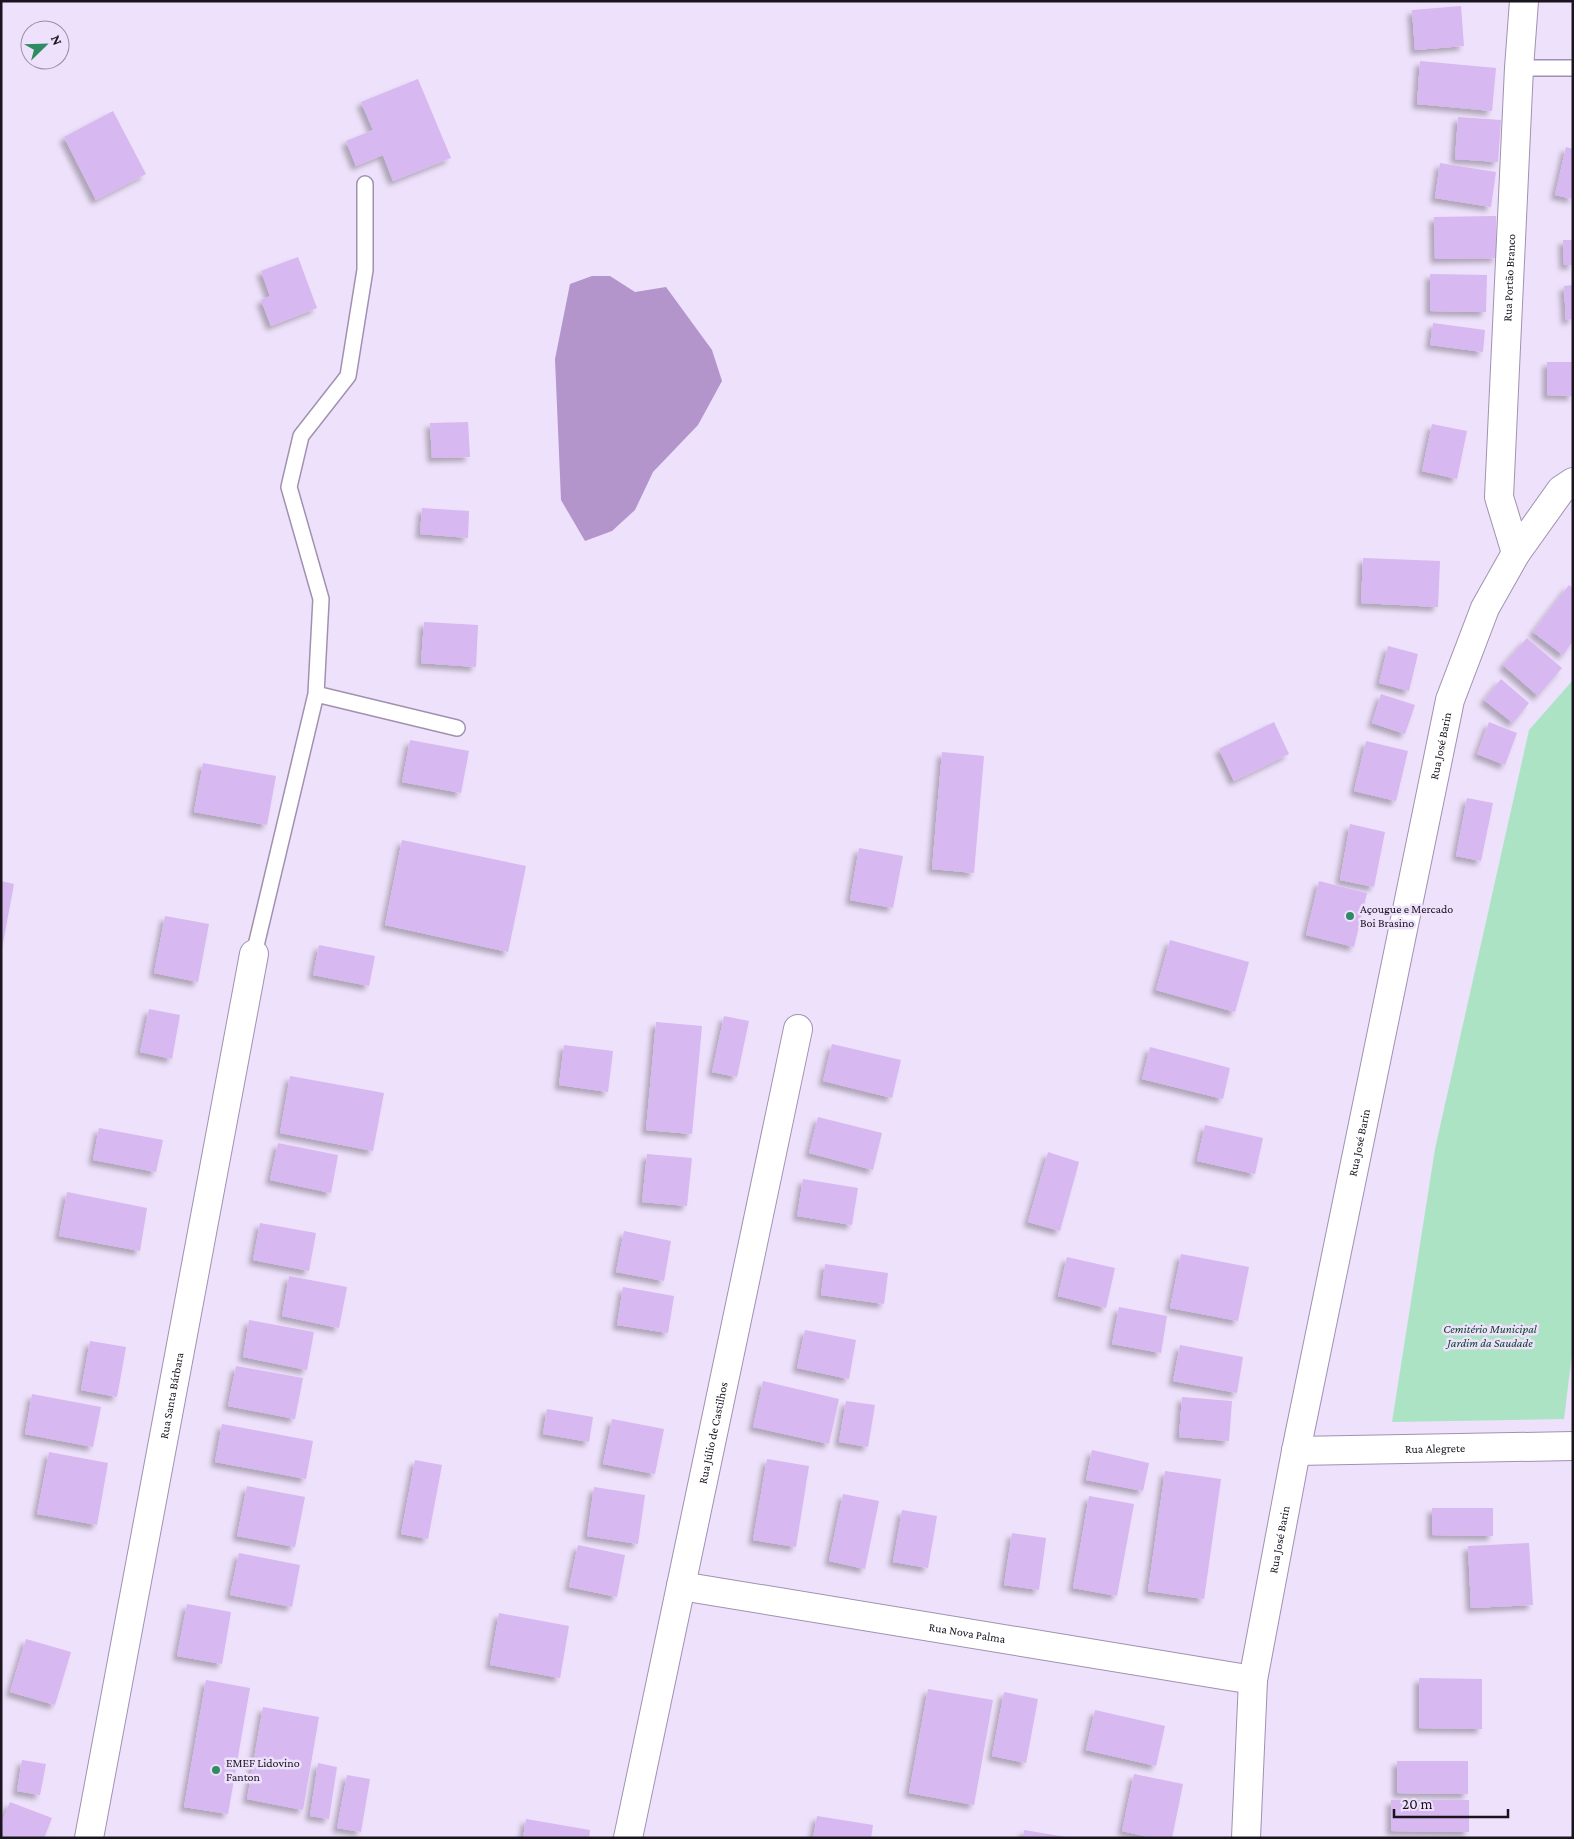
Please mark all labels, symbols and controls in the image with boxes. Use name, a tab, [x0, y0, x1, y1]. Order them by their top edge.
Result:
north arrow	[20, 20, 70, 70]
text: N	[48, 32, 66, 48]
street label: Rua Portão Branco	[1500, 233, 1518, 322]
street label: Rua José Barin	[1427, 710, 1454, 781]
place label: Açougue e Mercado Boi Brasino	[1360, 902, 1453, 930]
marker: Açougue e Mercado Boi Brasino	[1344, 910, 1356, 922]
street label: Rua José Barin	[1346, 1107, 1373, 1178]
park label: Cemitério Municipal Jardim da Saudade	[1443, 1322, 1538, 1350]
street label: Rua Santa Bárbara	[157, 1351, 187, 1440]
street label: Rua Júlio de Castilhos	[696, 1380, 731, 1485]
street label: Rua Alegrete	[1405, 1441, 1465, 1456]
street label: Rua José Barin	[1266, 1504, 1293, 1575]
street label: Rua Nova Palma	[928, 1620, 1007, 1646]
place label: EMEF Lidovino Fanton	[226, 1756, 300, 1784]
marker: EMEF Lidovino Fanton	[210, 1764, 222, 1776]
scale bar	[1394, 1786, 1508, 1818]
text: 20 m	[1402, 1796, 1433, 1812]

